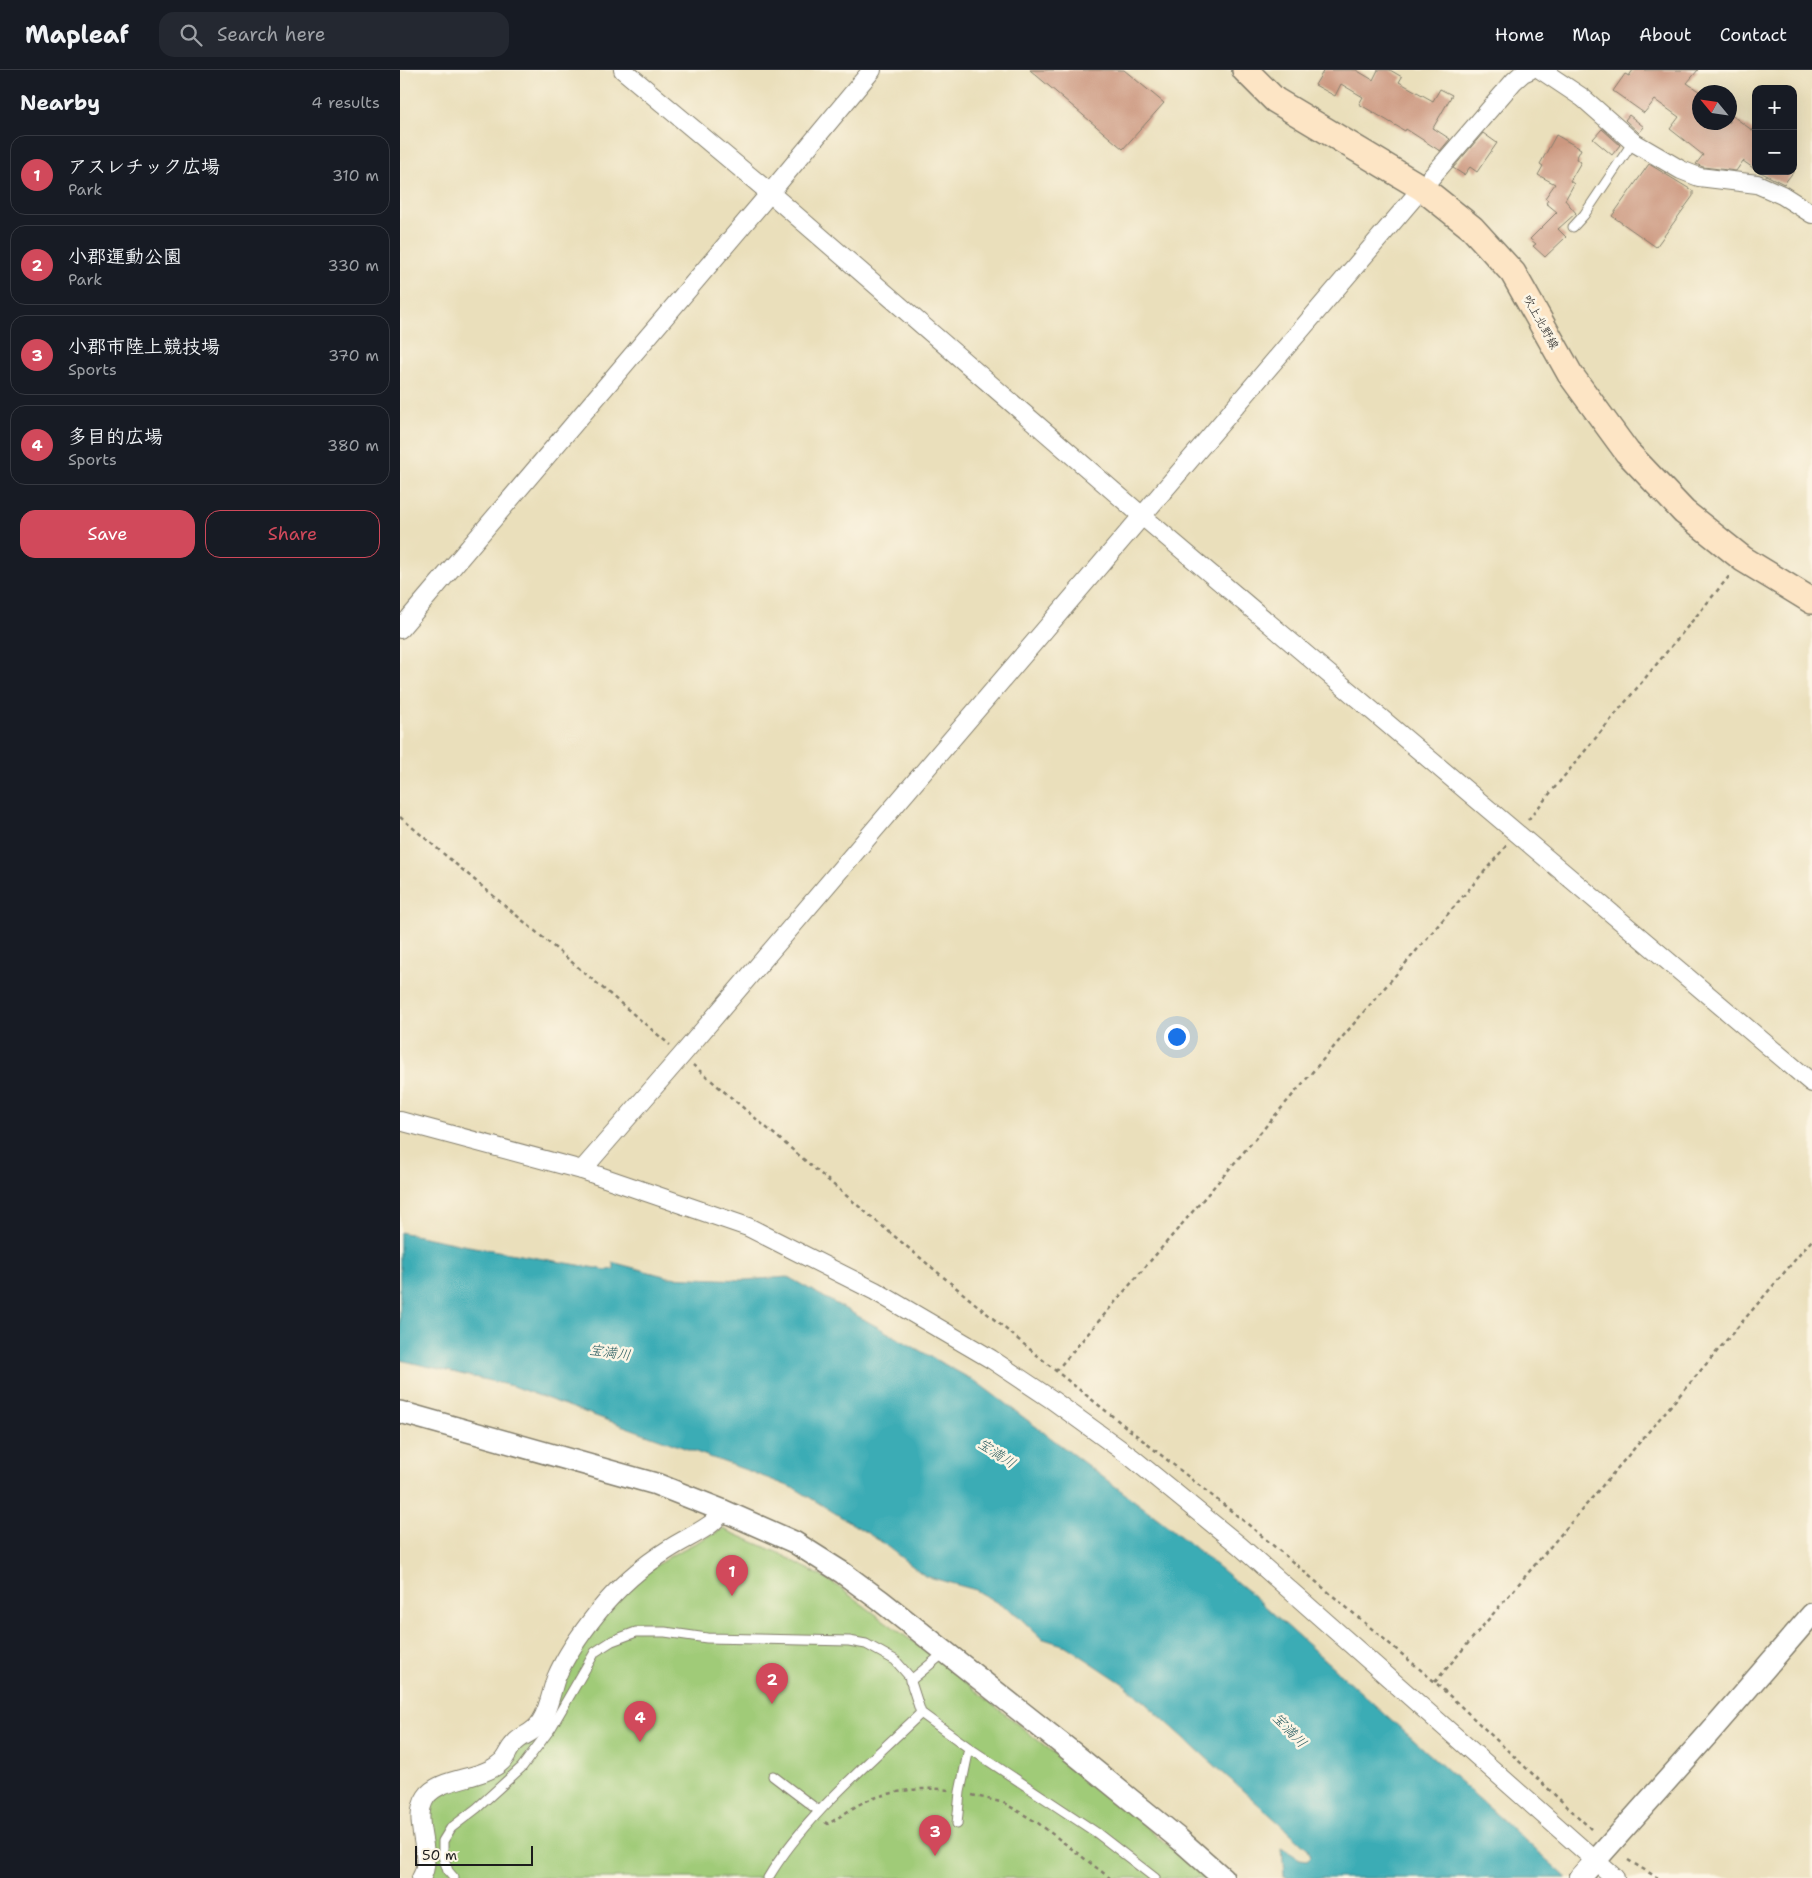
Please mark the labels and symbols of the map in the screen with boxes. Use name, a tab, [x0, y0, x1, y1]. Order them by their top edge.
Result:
north arrow	[1692, 85, 1737, 130]
street label: 吹上北野線	[1519, 292, 1563, 352]
your location	[1164, 1024, 1190, 1050]
water label: 宝満川	[588, 1340, 632, 1364]
water label: 宝満川	[974, 1434, 1020, 1472]
pin: 1	[716, 1555, 748, 1596]
pin: 2	[756, 1663, 788, 1704]
pin: 4	[624, 1701, 656, 1742]
water label: 宝満川	[1269, 1709, 1311, 1751]
pin: 3	[919, 1815, 951, 1856]
scale bar	[415, 1843, 532, 1866]

